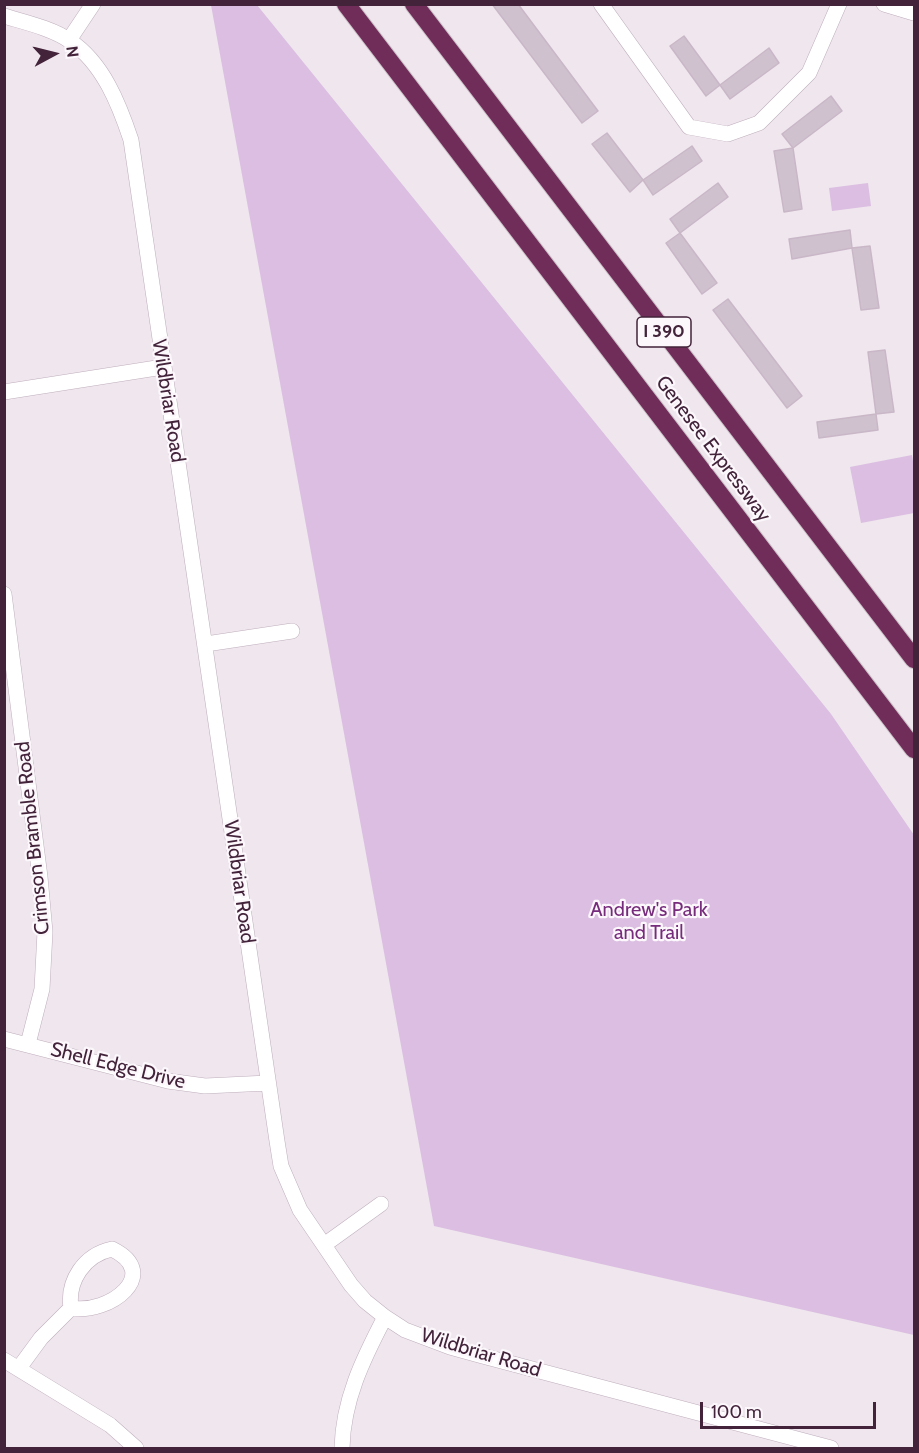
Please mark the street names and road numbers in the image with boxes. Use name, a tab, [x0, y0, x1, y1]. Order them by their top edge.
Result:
road number: I 390	[637, 317, 691, 347]
street label: Wildbriar Road	[146, 338, 190, 464]
street label: Genesee Expressway	[650, 371, 776, 527]
street label: Crimson Bramble Road	[11, 740, 55, 936]
street label: Wildbriar Road	[218, 819, 260, 945]
street label: Shell Edge Drive	[48, 1038, 188, 1094]
street label: Wildbriar Road	[418, 1323, 544, 1383]

